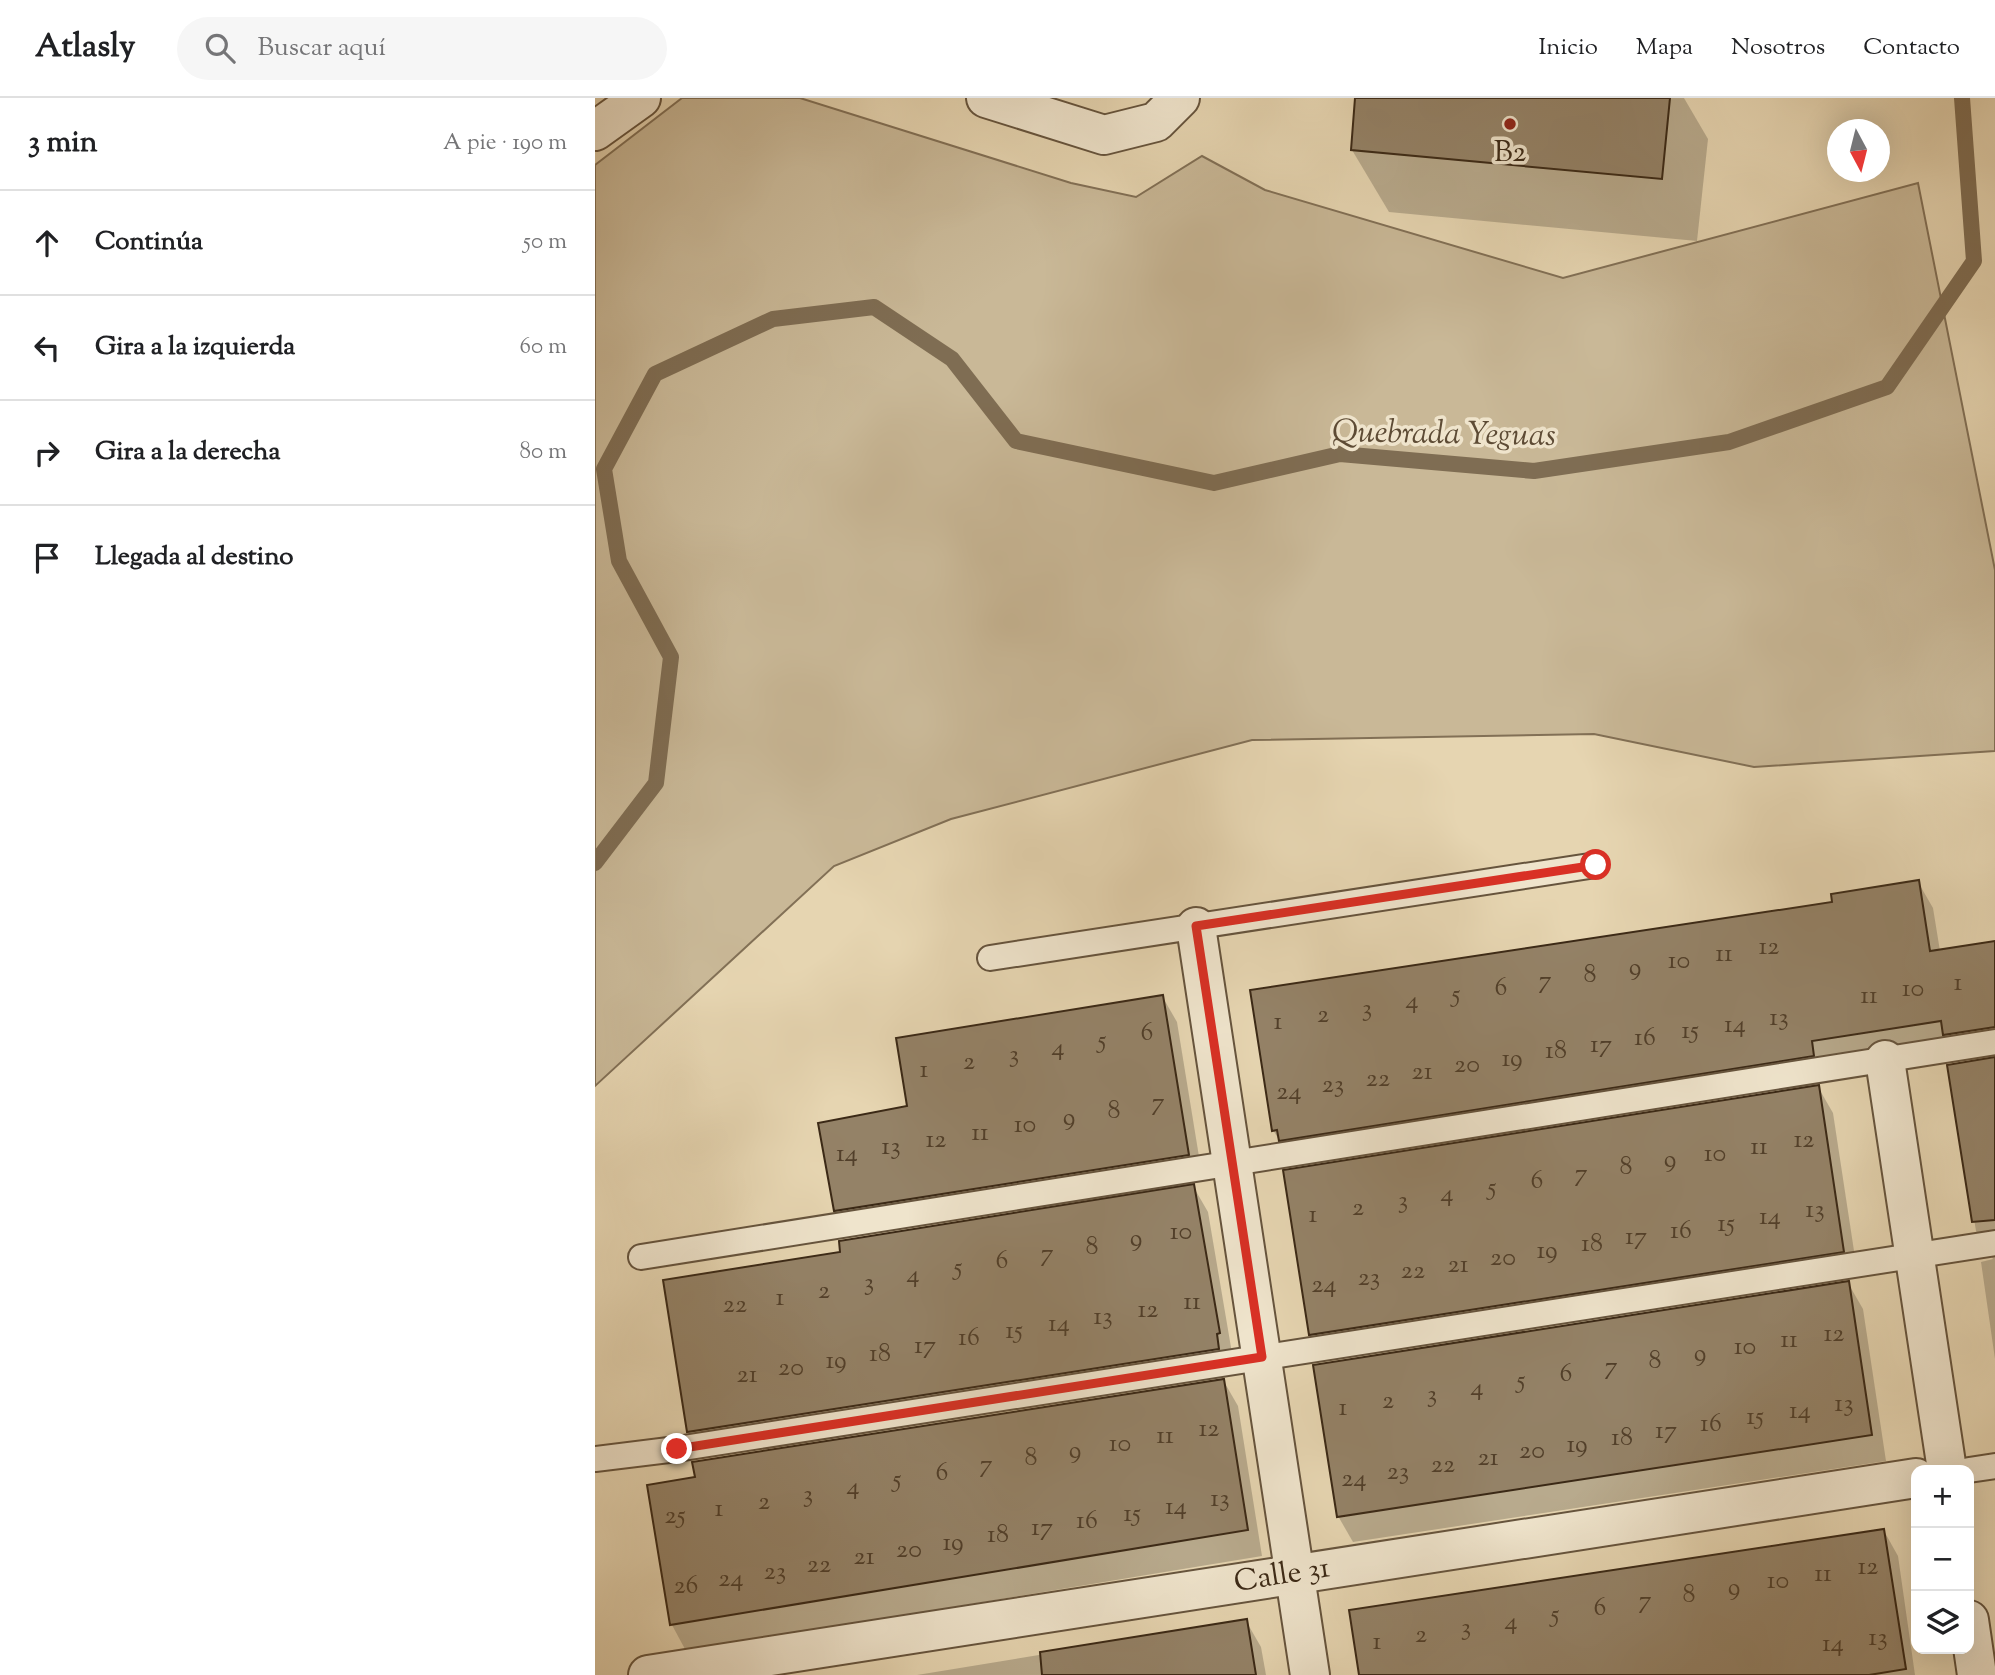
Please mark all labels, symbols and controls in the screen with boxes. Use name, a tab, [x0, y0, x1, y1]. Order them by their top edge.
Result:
search box	[177, 17, 667, 80]
text: Atlasly	[35, 24, 135, 72]
icon: search	[201, 29, 239, 67]
text: Buscar aquí	[257, 30, 386, 67]
text: Inicio	[1538, 31, 1598, 65]
text: Mapa	[1636, 31, 1693, 65]
text: Nosotros	[1731, 31, 1825, 65]
text: Contacto	[1863, 31, 1960, 65]
marker: B2	[1502, 116, 1518, 132]
north arrow	[1827, 119, 1890, 182]
text: 3 min	[28, 122, 98, 165]
text: A pie · 190 m	[443, 127, 567, 160]
place label: B2	[1494, 132, 1526, 175]
icon: ahead	[28, 224, 66, 262]
text: Continúa	[95, 224, 203, 261]
text: 50 m	[523, 226, 567, 259]
icon: left	[28, 329, 66, 367]
text: Gira a la izquierda	[95, 329, 295, 366]
text: 60 m	[519, 331, 567, 364]
water label: Quebrada Yeguas	[1332, 410, 1556, 460]
icon: right	[28, 434, 66, 472]
text: Gira a la derecha	[95, 434, 280, 471]
text: 80 m	[519, 436, 567, 469]
icon: arrive	[28, 539, 66, 577]
text: Llegada al destino	[95, 539, 293, 576]
route start	[1580, 849, 1611, 880]
house number: 12	[1758, 929, 1780, 966]
house number: 11	[1715, 936, 1733, 973]
house number: 10	[1668, 943, 1690, 980]
house number: 9	[1629, 950, 1641, 987]
house number: 8	[1583, 957, 1597, 994]
house number: 7	[1538, 963, 1552, 1000]
house number: 1	[1954, 965, 1963, 1002]
house number: 6	[1495, 970, 1507, 1007]
house number: 10	[1902, 971, 1924, 1008]
house number: 5	[1450, 977, 1461, 1014]
house number: 11	[1860, 978, 1878, 1015]
house number: 4	[1405, 983, 1419, 1020]
house number: 3	[1362, 991, 1372, 1028]
house number: 2	[1317, 997, 1329, 1034]
house number: 13	[1769, 1000, 1789, 1037]
house number: 1	[1274, 1004, 1283, 1041]
house number: 14	[1724, 1007, 1746, 1044]
house number: 15	[1681, 1013, 1699, 1050]
house number: 6	[1141, 1015, 1153, 1052]
house number: 16	[1634, 1020, 1656, 1057]
house number: 5	[1096, 1023, 1107, 1060]
house number: 17	[1590, 1027, 1612, 1064]
house number: 4	[1051, 1030, 1065, 1067]
house number: 18	[1545, 1033, 1567, 1070]
house number: 3	[1009, 1037, 1019, 1074]
house number: 19	[1501, 1041, 1523, 1078]
house number: 2	[963, 1044, 975, 1081]
house number: 20	[1454, 1047, 1480, 1084]
house number: 1	[920, 1052, 929, 1089]
house number: 21	[1411, 1054, 1433, 1091]
house number: 22	[1366, 1061, 1390, 1098]
house number: 23	[1322, 1067, 1344, 1104]
house number: 24	[1276, 1074, 1302, 1111]
house number: 7	[1151, 1085, 1165, 1122]
house number: 8	[1107, 1093, 1121, 1130]
house number: 9	[1063, 1100, 1075, 1137]
house number: 10	[1014, 1107, 1036, 1144]
house number: 11	[971, 1115, 989, 1152]
house number: 12	[925, 1122, 947, 1159]
house number: 12	[1793, 1122, 1815, 1159]
house number: 13	[881, 1129, 901, 1166]
house number: 11	[1750, 1129, 1768, 1166]
house number: 14	[836, 1136, 858, 1173]
house number: 10	[1704, 1136, 1726, 1173]
house number: 9	[1664, 1142, 1676, 1179]
house number: 8	[1619, 1149, 1633, 1186]
house number: 7	[1574, 1156, 1588, 1193]
house number: 6	[1531, 1163, 1543, 1200]
house number: 5	[1486, 1170, 1497, 1207]
house number: 4	[1440, 1176, 1454, 1213]
house number: 3	[1398, 1183, 1408, 1220]
house number: 2	[1352, 1190, 1364, 1227]
house number: 13	[1805, 1192, 1825, 1229]
house number: 1	[1309, 1197, 1318, 1234]
house number: 14	[1759, 1199, 1781, 1236]
house number: 15	[1717, 1206, 1735, 1243]
house number: 16	[1670, 1213, 1692, 1250]
house number: 10	[1170, 1214, 1192, 1251]
house number: 17	[1625, 1219, 1647, 1256]
house number: 9	[1130, 1221, 1142, 1258]
house number: 18	[1581, 1226, 1603, 1263]
house number: 8	[1085, 1229, 1099, 1266]
house number: 19	[1536, 1233, 1558, 1270]
house number: 7	[1040, 1236, 1054, 1273]
house number: 20	[1490, 1240, 1516, 1277]
house number: 6	[996, 1243, 1008, 1280]
house number: 21	[1447, 1247, 1469, 1284]
house number: 5	[952, 1250, 963, 1287]
house number: 22	[1401, 1253, 1425, 1290]
house number: 4	[906, 1257, 920, 1294]
house number: 23	[1358, 1260, 1380, 1297]
house number: 3	[864, 1265, 874, 1302]
house number: 24	[1311, 1267, 1337, 1304]
house number: 2	[818, 1273, 830, 1310]
house number: 1	[776, 1280, 785, 1317]
house number: 11	[1183, 1284, 1201, 1321]
house number: 22	[723, 1287, 747, 1324]
house number: 12	[1137, 1292, 1159, 1329]
house number: 13	[1093, 1299, 1113, 1336]
house number: 14	[1048, 1306, 1070, 1343]
house number: 15	[1005, 1313, 1023, 1350]
house number: 12	[1823, 1316, 1845, 1353]
house number: 16	[958, 1320, 980, 1357]
house number: 11	[1780, 1322, 1798, 1359]
house number: 17	[914, 1328, 936, 1365]
house number: 10	[1734, 1329, 1756, 1366]
house number: 18	[869, 1336, 891, 1373]
house number: 9	[1694, 1336, 1706, 1373]
house number: 19	[825, 1343, 847, 1380]
house number: 8	[1648, 1343, 1662, 1380]
house number: 7	[1604, 1349, 1618, 1386]
house number: 20	[778, 1350, 804, 1387]
house number: 6	[1560, 1356, 1572, 1393]
house number: 21	[736, 1357, 758, 1394]
house number: 5	[1515, 1363, 1526, 1400]
house number: 4	[1470, 1370, 1484, 1407]
house number: 3	[1427, 1377, 1437, 1414]
house number: 2	[1382, 1383, 1394, 1420]
house number: 13	[1834, 1386, 1854, 1423]
house number: 1	[1339, 1390, 1348, 1427]
house number: 14	[1789, 1393, 1811, 1430]
house number: 15	[1746, 1399, 1764, 1436]
house number: 16	[1700, 1406, 1722, 1443]
house number: 12	[1198, 1411, 1220, 1448]
house number: 17	[1655, 1413, 1677, 1450]
house number: 11	[1156, 1418, 1174, 1455]
house number: 18	[1611, 1420, 1633, 1457]
house number: 10	[1109, 1426, 1131, 1463]
house number: 19	[1566, 1427, 1588, 1464]
route end	[661, 1433, 692, 1464]
house number: 9	[1069, 1433, 1081, 1470]
house number: 20	[1519, 1433, 1545, 1470]
house number: 8	[1024, 1440, 1038, 1477]
house number: 21	[1477, 1440, 1499, 1477]
house number: 7	[979, 1447, 993, 1484]
house number: 22	[1431, 1447, 1455, 1484]
house number: 23	[1387, 1454, 1409, 1491]
house number: 6	[936, 1455, 948, 1492]
house number: 24	[1341, 1461, 1367, 1498]
house number: 5	[891, 1462, 902, 1499]
map controls	[1911, 1465, 1974, 1654]
button: +	[1911, 1465, 1974, 1528]
house number: 4	[846, 1469, 860, 1506]
house number: 3	[803, 1477, 813, 1514]
house number: 13	[1210, 1481, 1230, 1518]
house number: 2	[758, 1484, 770, 1521]
house number: 14	[1165, 1489, 1187, 1526]
house number: 1	[715, 1491, 724, 1528]
house number: 15	[1123, 1496, 1141, 1533]
house number: 25	[664, 1498, 686, 1535]
house number: 16	[1076, 1503, 1098, 1540]
house number: 17	[1031, 1510, 1053, 1547]
house number: 18	[987, 1517, 1009, 1554]
house number: 19	[942, 1525, 964, 1562]
button: −	[1911, 1528, 1974, 1591]
house number: 20	[896, 1532, 922, 1569]
house number: 21	[853, 1539, 875, 1576]
house number: 22	[807, 1547, 831, 1584]
street label: Calle 31	[1231, 1547, 1333, 1605]
house number: 12	[1857, 1549, 1879, 1586]
house number: 23	[764, 1554, 786, 1591]
house number: 11	[1814, 1556, 1832, 1593]
house number: 24	[718, 1561, 744, 1598]
house number: 10	[1767, 1563, 1789, 1600]
house number: 26	[673, 1568, 699, 1605]
house number: 9	[1728, 1570, 1740, 1607]
house number: 8	[1682, 1577, 1696, 1614]
house number: 7	[1638, 1583, 1652, 1620]
house number: 6	[1594, 1590, 1606, 1627]
button: layers	[1911, 1591, 1974, 1654]
house number: 5	[1549, 1597, 1560, 1634]
house number: 4	[1504, 1604, 1518, 1641]
house number: 3	[1461, 1610, 1471, 1647]
house number: 2	[1415, 1617, 1427, 1654]
house number: 13	[1868, 1620, 1888, 1657]
house number: 1	[1373, 1624, 1382, 1661]
house number: 14	[1822, 1626, 1844, 1663]

